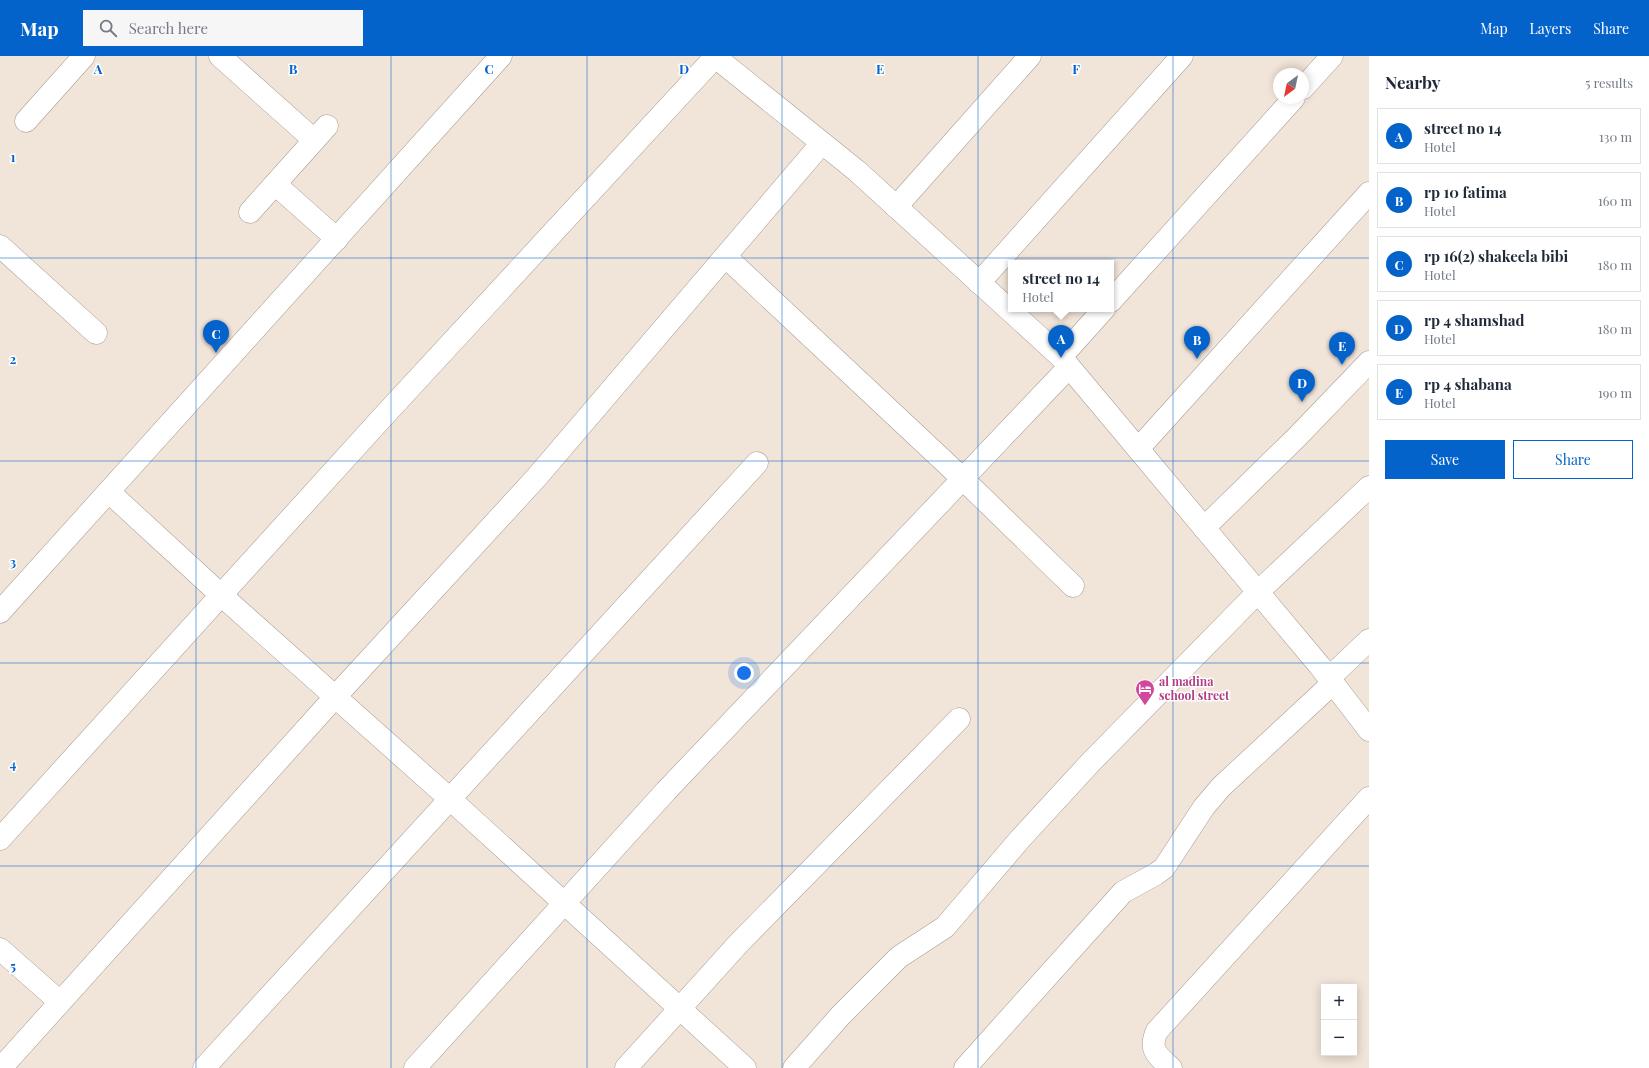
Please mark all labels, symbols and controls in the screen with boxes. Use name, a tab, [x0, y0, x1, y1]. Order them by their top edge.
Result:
search box	[83, 10, 363, 46]
text: Map	[20, 15, 59, 41]
icon: search	[97, 17, 119, 39]
text: Search here	[129, 18, 208, 38]
text: Map	[1480, 19, 1508, 38]
text: Layers	[1530, 19, 1571, 38]
text: Share	[1593, 19, 1629, 38]
text: A	[93, 60, 103, 77]
text: B	[289, 60, 298, 77]
text: C	[484, 60, 494, 77]
text: D	[679, 60, 689, 77]
text: E	[876, 60, 884, 77]
text: F	[1072, 60, 1080, 77]
north arrow	[1273, 68, 1309, 104]
text: Nearby	[1385, 71, 1440, 93]
text: 5 results	[1585, 74, 1633, 91]
text: street no 14	[1424, 118, 1502, 138]
text: A	[1395, 128, 1403, 145]
text: 130 m	[1599, 128, 1632, 145]
text: Hotel	[1424, 138, 1456, 155]
text: 1	[11, 148, 16, 165]
text: rp 10 fatima	[1424, 182, 1507, 202]
text: B	[1395, 192, 1403, 209]
text: 160 m	[1598, 192, 1632, 209]
text: Hotel	[1424, 202, 1456, 219]
text: rp 16(2) shakeela bibi	[1424, 246, 1568, 266]
text: C	[1394, 256, 1404, 273]
text: 180 m	[1598, 256, 1632, 273]
popup	[1008, 260, 1114, 312]
text: Hotel	[1424, 266, 1456, 283]
text: street no 14	[1022, 268, 1100, 288]
text: Hotel	[1022, 288, 1054, 305]
text: rp 4 shamshad	[1424, 310, 1525, 330]
pin: C	[203, 320, 229, 353]
text: D	[1394, 320, 1404, 337]
text: 180 m	[1598, 320, 1632, 337]
pin: A	[1048, 325, 1074, 358]
pin: B	[1184, 326, 1210, 359]
text: Hotel	[1424, 330, 1456, 347]
pin: E	[1329, 332, 1355, 365]
text: 2	[10, 350, 17, 367]
pin: D	[1289, 369, 1315, 402]
text: rp 4 shabana	[1424, 374, 1512, 394]
text: E	[1395, 384, 1403, 401]
text: 190 m	[1598, 384, 1632, 401]
text: Hotel	[1424, 394, 1456, 411]
button: Save	[1385, 440, 1505, 479]
button: Share	[1513, 440, 1633, 479]
text: 3	[10, 553, 16, 570]
your location	[734, 663, 754, 683]
place label: al madina school street	[1159, 673, 1230, 703]
hotel icon: al madina school street	[1134, 678, 1156, 706]
text: 4	[10, 755, 17, 772]
text: 5	[10, 957, 16, 974]
map controls	[1321, 984, 1357, 1056]
button: +	[1321, 984, 1357, 1020]
button: −	[1321, 1020, 1357, 1056]

